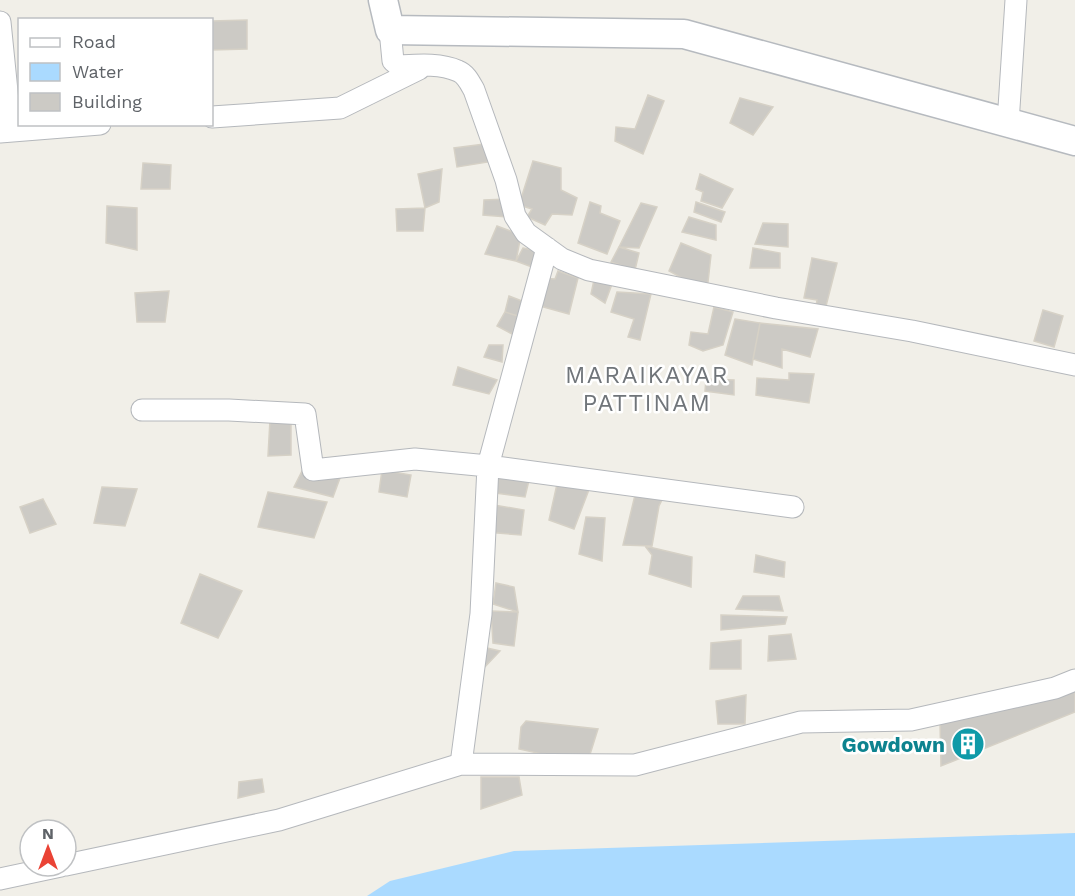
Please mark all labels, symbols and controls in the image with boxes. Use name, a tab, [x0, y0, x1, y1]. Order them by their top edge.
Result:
legend	[18, 18, 213, 126]
text: Road	[72, 31, 116, 52]
text: Water	[72, 61, 124, 82]
text: Building	[72, 91, 142, 112]
district label: MARAIKAYAR PATTINAM	[565, 361, 729, 417]
building icon: Gowdown	[950, 726, 986, 762]
place label: Gowdown	[841, 732, 945, 757]
north arrow	[18, 818, 78, 878]
text: N	[42, 824, 54, 843]

